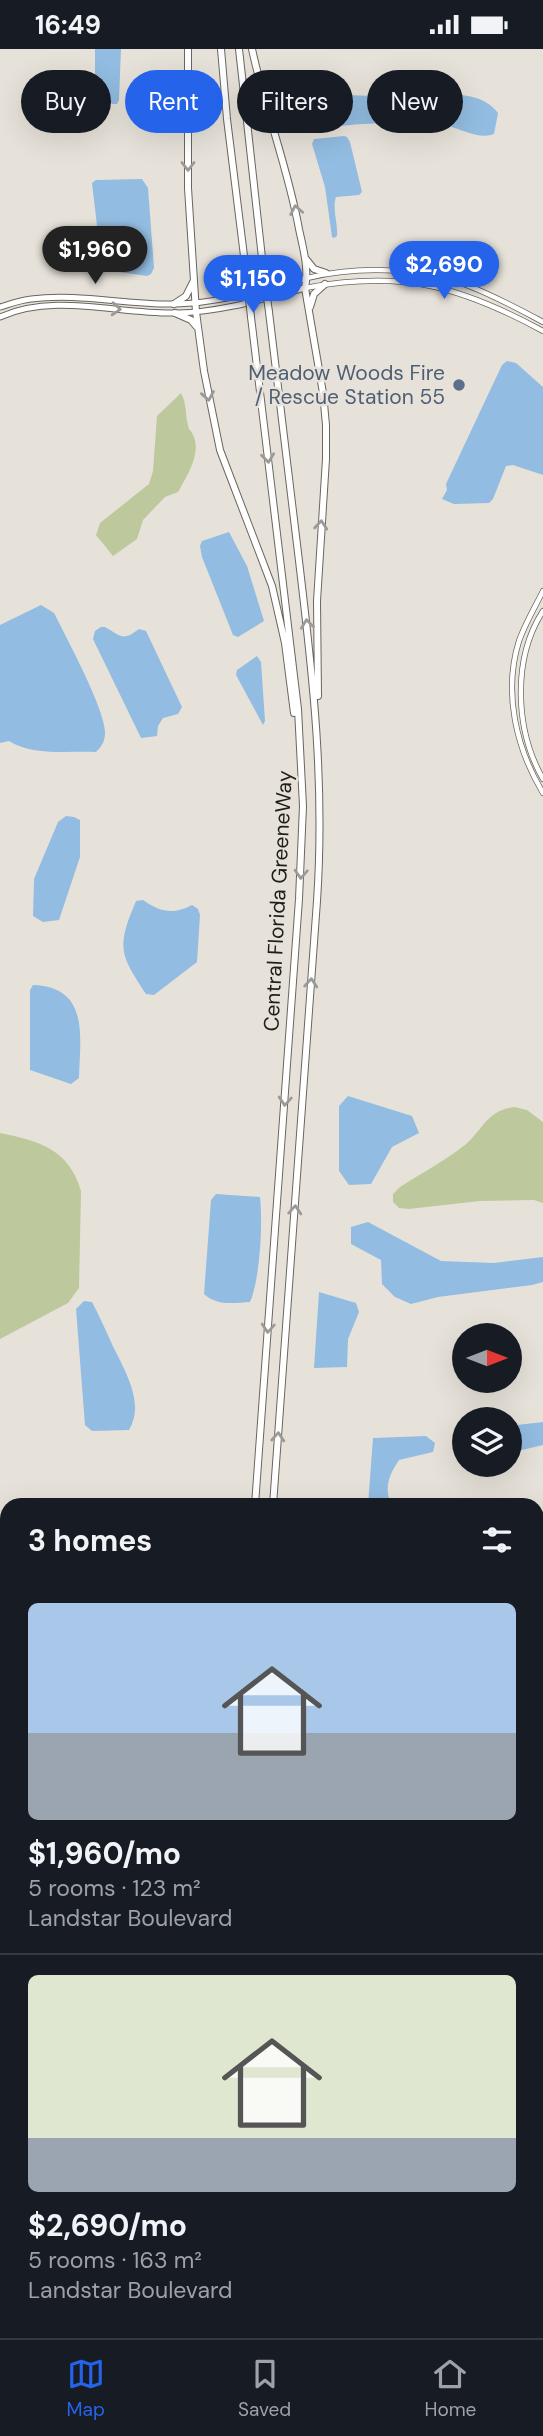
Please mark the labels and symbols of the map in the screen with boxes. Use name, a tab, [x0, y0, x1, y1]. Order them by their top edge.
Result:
one-way arrow	[180, 161, 196, 172]
one-way arrow	[289, 204, 304, 216]
pin: $1,960	[38, 226, 152, 286]
pin: $2,690	[387, 241, 501, 301]
pin: $1,150	[196, 255, 310, 315]
one-way arrow	[111, 302, 122, 317]
place label: Meadow Woods Fire / Rescue Station 55	[248, 359, 445, 411]
marker: Meadow Woods Fire / Rescue Station 55	[451, 377, 467, 393]
one-way arrow	[200, 390, 215, 401]
one-way arrow	[261, 452, 276, 464]
one-way arrow	[313, 520, 328, 531]
one-way arrow	[299, 618, 314, 630]
street label: Central Florida GreeneWay	[257, 769, 299, 1032]
one-way arrow	[294, 869, 309, 880]
one-way arrow	[303, 977, 318, 988]
one-way arrow	[278, 1096, 293, 1107]
one-way arrow	[287, 1204, 302, 1215]
one-way arrow	[261, 1323, 276, 1334]
north arrow	[452, 1323, 522, 1393]
one-way arrow	[270, 1431, 285, 1442]

